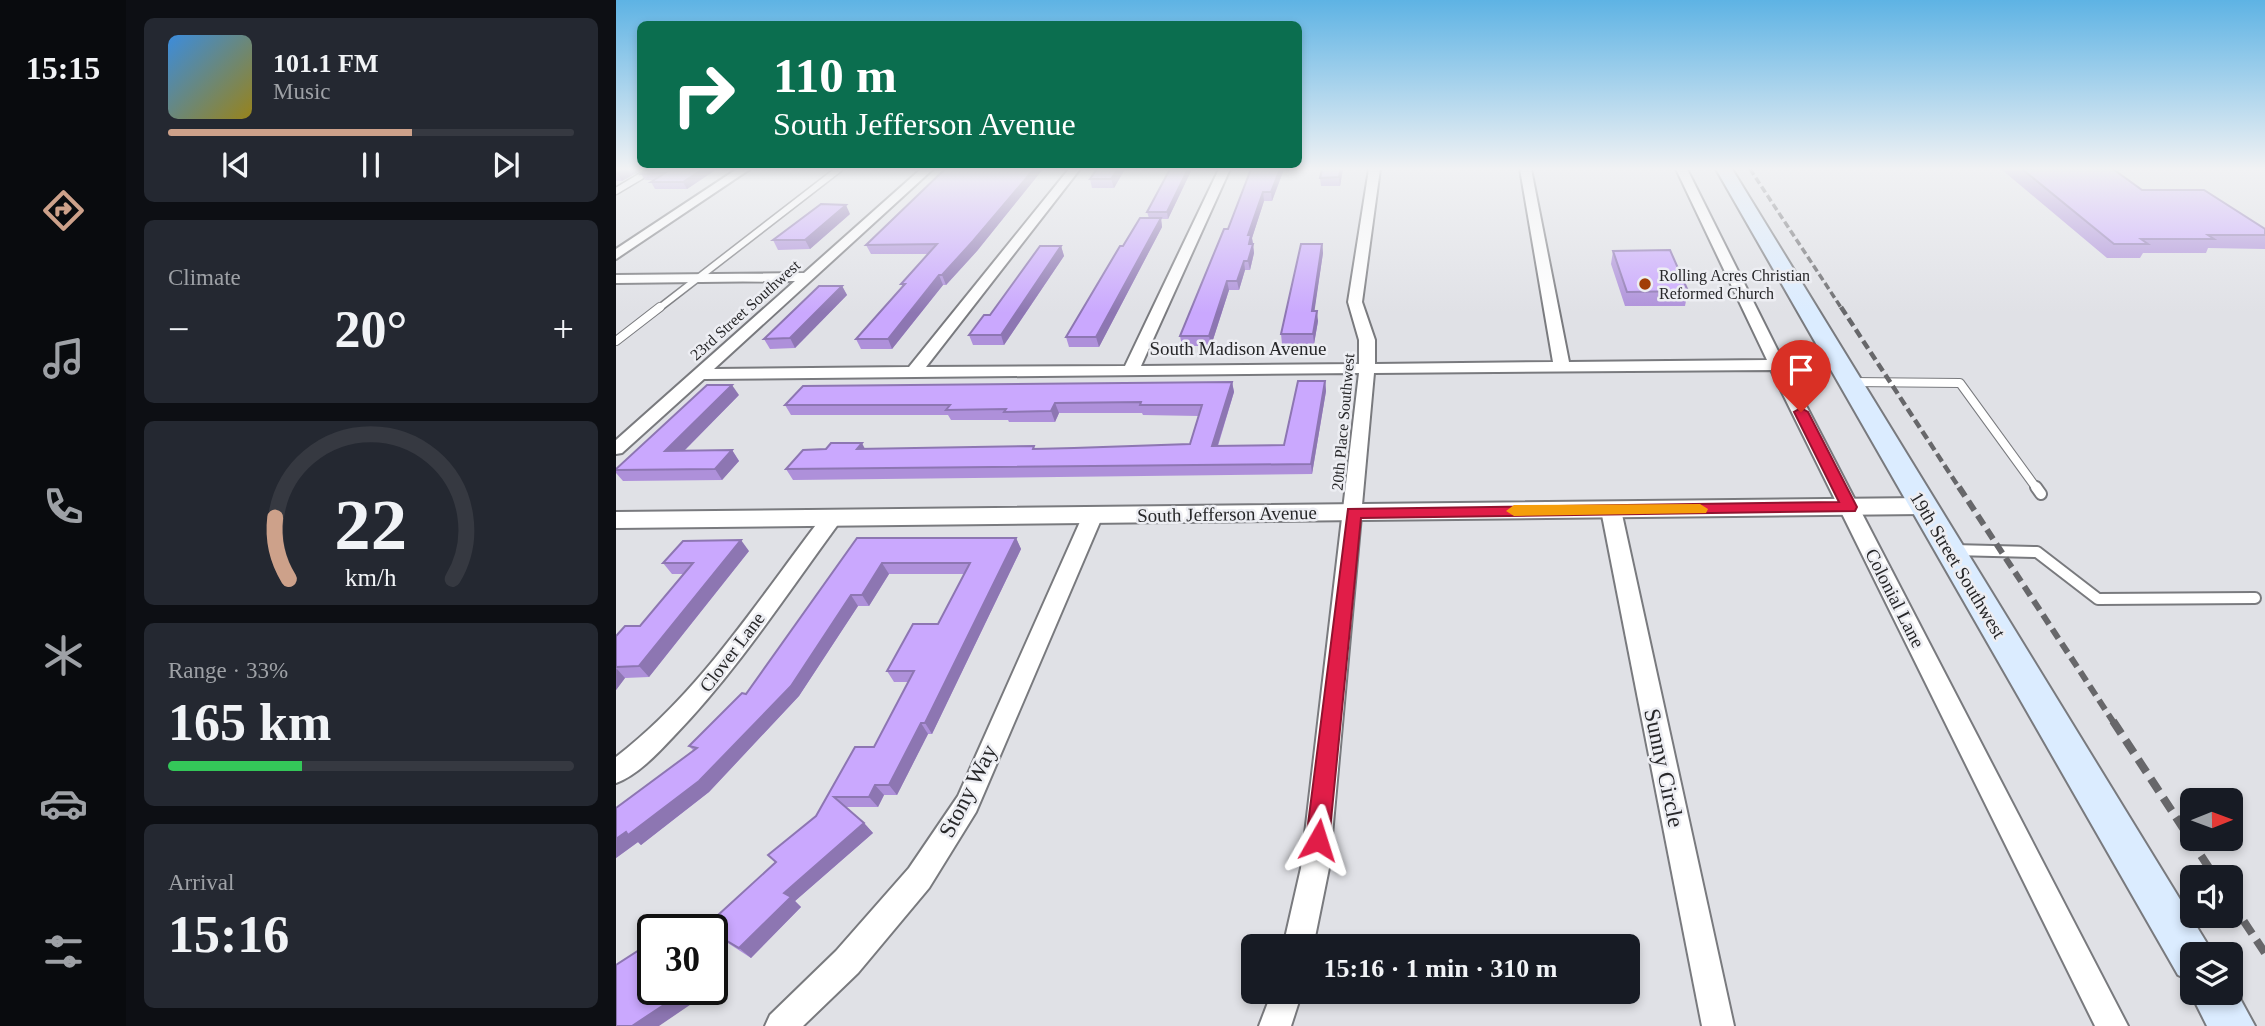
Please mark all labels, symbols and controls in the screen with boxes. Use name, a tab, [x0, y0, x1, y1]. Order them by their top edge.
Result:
text: 110 m	[773, 48, 897, 103]
text: 101.1 FM	[273, 49, 378, 78]
icon: right	[658, 49, 749, 140]
text: 15:15	[26, 50, 100, 86]
text: Music	[273, 79, 331, 104]
text: South Jefferson Avenue	[773, 106, 1076, 142]
icon: previous	[217, 146, 255, 184]
icon: pause	[352, 146, 390, 184]
icon: next	[487, 146, 525, 184]
icon: directions	[39, 186, 88, 235]
street label: 23rd Street Southwest	[687, 256, 804, 364]
text: Climate	[168, 265, 241, 290]
place label: Rolling Acres Christian Reformed Church	[1659, 267, 1810, 302]
marker: Rolling Acres Christian Reformed Church	[1637, 276, 1653, 292]
text: 20°	[335, 301, 407, 358]
text: −	[168, 308, 189, 350]
text: +	[553, 308, 574, 350]
icon: music	[39, 334, 88, 383]
street label: South Madison Avenue	[1150, 338, 1326, 359]
pin	[1771, 340, 1831, 412]
icon: arrive	[1782, 351, 1820, 389]
street label: 20th Place Southwest	[1329, 352, 1358, 491]
icon: phone	[39, 482, 88, 531]
text: 22	[335, 484, 407, 565]
street label: 19th Street Southwest	[1906, 488, 2010, 642]
street label: South Jefferson Avenue	[1137, 502, 1317, 526]
street label: Colonial Lane	[1861, 545, 1929, 651]
text: km/h	[345, 564, 397, 591]
street label: Clover Lane	[695, 608, 769, 696]
icon: climate	[39, 631, 88, 680]
text: Range · 33%	[168, 658, 288, 683]
text: 165 km	[168, 694, 331, 751]
street label: Sunny Circle	[1639, 706, 1689, 830]
street label: Stony Way	[934, 740, 1002, 841]
icon: car	[39, 779, 88, 828]
north arrow	[2180, 788, 2244, 850]
map controls	[2180, 788, 2243, 1005]
position arrow	[1281, 803, 1355, 877]
button: sound	[2180, 865, 2243, 928]
text: Arrival	[168, 870, 234, 895]
text: 15:16	[168, 906, 289, 963]
speed limit sign: 30	[637, 914, 728, 1005]
icon: filters	[39, 927, 88, 976]
button: layers	[2180, 942, 2243, 1005]
text: 15:16 · 1 min · 310 m	[1324, 954, 1558, 983]

